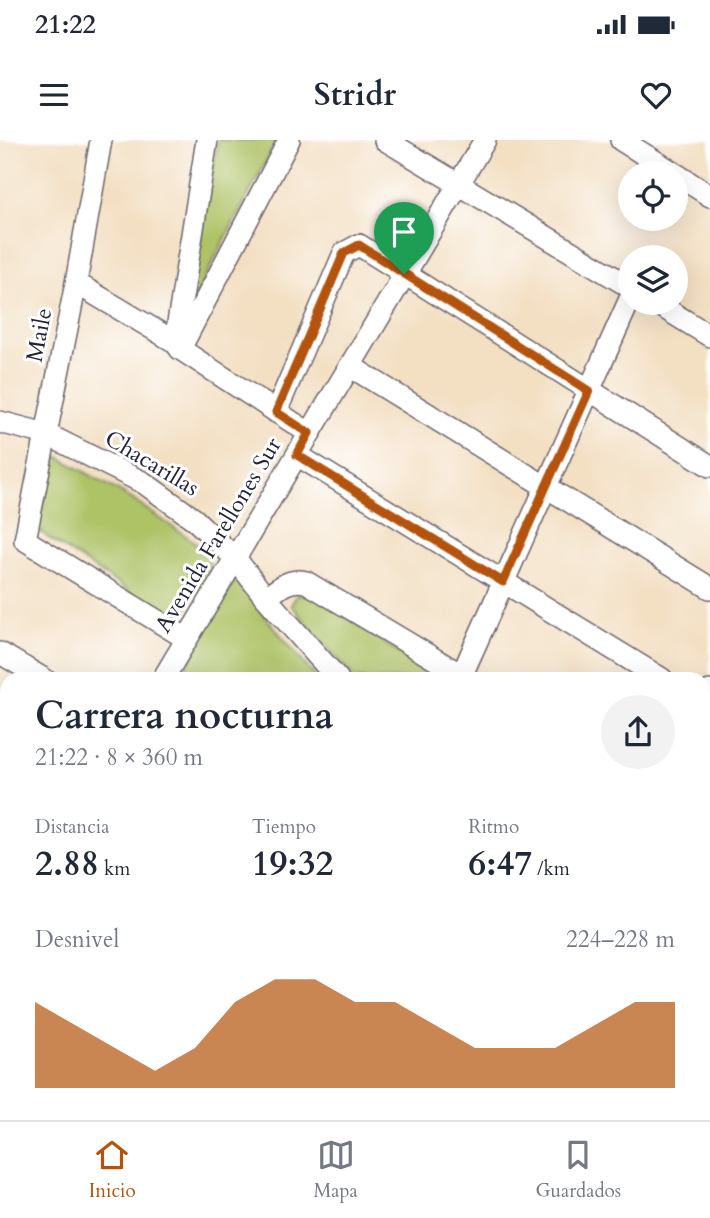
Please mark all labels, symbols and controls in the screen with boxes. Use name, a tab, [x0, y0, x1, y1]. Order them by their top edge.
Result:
text: 21:22	[35, 7, 96, 42]
text: Stridr	[314, 73, 396, 117]
icon: menu	[35, 76, 73, 114]
icon: heart	[637, 76, 675, 114]
map controls	[618, 161, 688, 315]
button: locate	[618, 161, 688, 231]
pin	[374, 202, 434, 274]
icon: arrive	[385, 213, 423, 251]
button: layers	[618, 245, 688, 315]
street label: Maile	[19, 305, 59, 365]
street label: Chacarillas	[99, 423, 205, 503]
street label: Avenida Farellones Sur	[147, 431, 289, 638]
text: Carrera nocturna	[35, 690, 334, 742]
button: share	[601, 695, 675, 769]
text: 21:22 · 8 × 360 m	[35, 742, 203, 773]
text: Distancia	[35, 814, 109, 840]
text: Tiempo	[252, 814, 316, 840]
text: Ritmo	[468, 814, 519, 840]
text: 2.88	[35, 840, 99, 888]
text: 19:32	[252, 840, 334, 888]
text: 6:47	[468, 840, 532, 888]
text: km	[99, 856, 130, 882]
text: /km	[532, 856, 570, 882]
text: Desnivel	[35, 924, 119, 955]
text: 224–228 m	[566, 924, 675, 955]
tab: Inicio	[89, 1136, 136, 1204]
tab: Mapa	[313, 1136, 358, 1204]
tab: Guardados	[535, 1136, 621, 1204]

